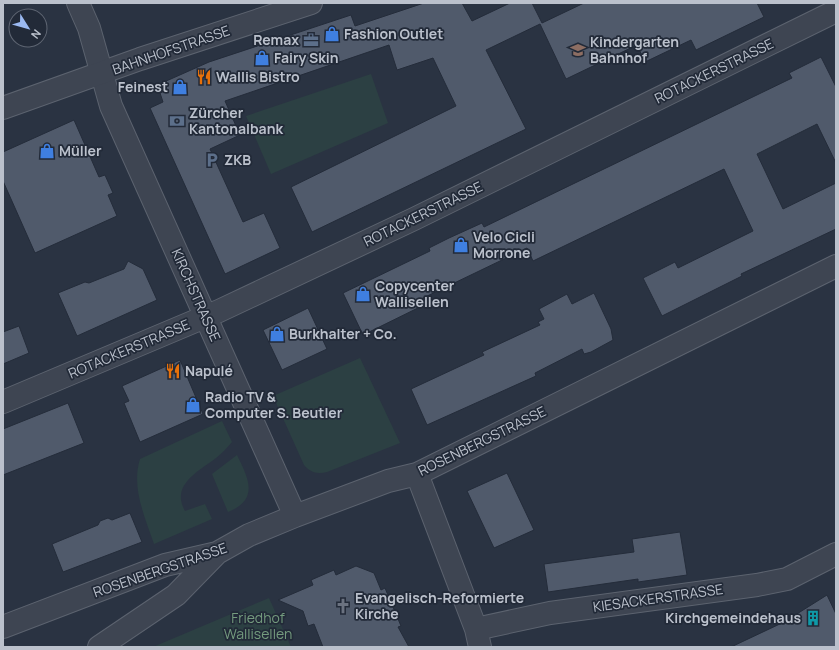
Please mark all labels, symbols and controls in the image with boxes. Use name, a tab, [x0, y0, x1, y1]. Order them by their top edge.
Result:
north arrow	[8, 8, 48, 48]
street label: BAHNHOFSTRASSE	[109, 20, 232, 79]
place label: Fashion Outlet	[344, 24, 443, 43]
shop icon: Fashion Outlet	[323, 25, 341, 43]
text: N	[28, 27, 45, 42]
place label: Remax	[253, 30, 299, 49]
office icon: Remax	[302, 31, 320, 49]
place label: Kindergarten Bahnhof	[590, 32, 679, 67]
street label: ROTACKERSTRASSE	[651, 33, 777, 108]
school or university icon: Kindergarten Bahnhof	[569, 41, 587, 59]
place label: Fairy Skin	[274, 48, 338, 67]
shop icon: Fairy Skin	[253, 49, 271, 67]
place label: Wallis Bistro	[216, 67, 300, 86]
restaurant icon: Wallis Bistro	[195, 68, 213, 86]
place label: Feinest	[118, 77, 168, 96]
shop icon: Feinest	[171, 78, 189, 96]
place label: Zürcher Kantonalbank	[189, 103, 283, 138]
bank icon: Zürcher Kantonalbank	[168, 112, 186, 130]
place label: Müller	[59, 141, 102, 160]
shop icon: Müller	[38, 142, 56, 160]
place label: ZKB	[224, 150, 251, 169]
parking icon: ZKB	[203, 151, 221, 169]
street label: ROTACKERSTRASSE	[360, 176, 486, 251]
place label: Velo Cicli Morrone	[473, 227, 535, 262]
shop icon: Velo Cicli Morrone	[452, 236, 470, 254]
street label: KIRCHSTRASSE	[167, 245, 225, 344]
place label: Copycenter Wallisellen	[375, 276, 455, 311]
shop icon: Copycenter Wallisellen	[354, 285, 372, 303]
street label: ROTACKERSTRASSE	[65, 314, 193, 383]
place label: Burkhalter + Co.	[289, 324, 397, 343]
shop icon: Burkhalter + Co.	[268, 325, 286, 343]
place label: Napulé	[185, 361, 233, 380]
restaurant icon: Napulé	[164, 362, 182, 380]
place label: Radio TV & Computer S. Beutler	[205, 387, 343, 422]
shop icon: Radio TV & Computer S. Beutler	[184, 396, 202, 414]
street label: ROSENBERGSTRASSE	[415, 401, 549, 480]
street label: ROSENBERGSTRASSE	[90, 538, 229, 601]
street label: KIESACKERSTRASSE	[592, 579, 724, 616]
place label: Evangelisch-Reformierte Kirche	[355, 588, 524, 623]
church icon: Evangelisch-Reformierte Kirche	[334, 597, 352, 615]
park label: Friedhof Wallisellen	[224, 608, 292, 643]
place label: Kirchgemeindehaus	[665, 608, 801, 627]
building icon: Kirchgemeindehaus	[804, 609, 822, 627]

